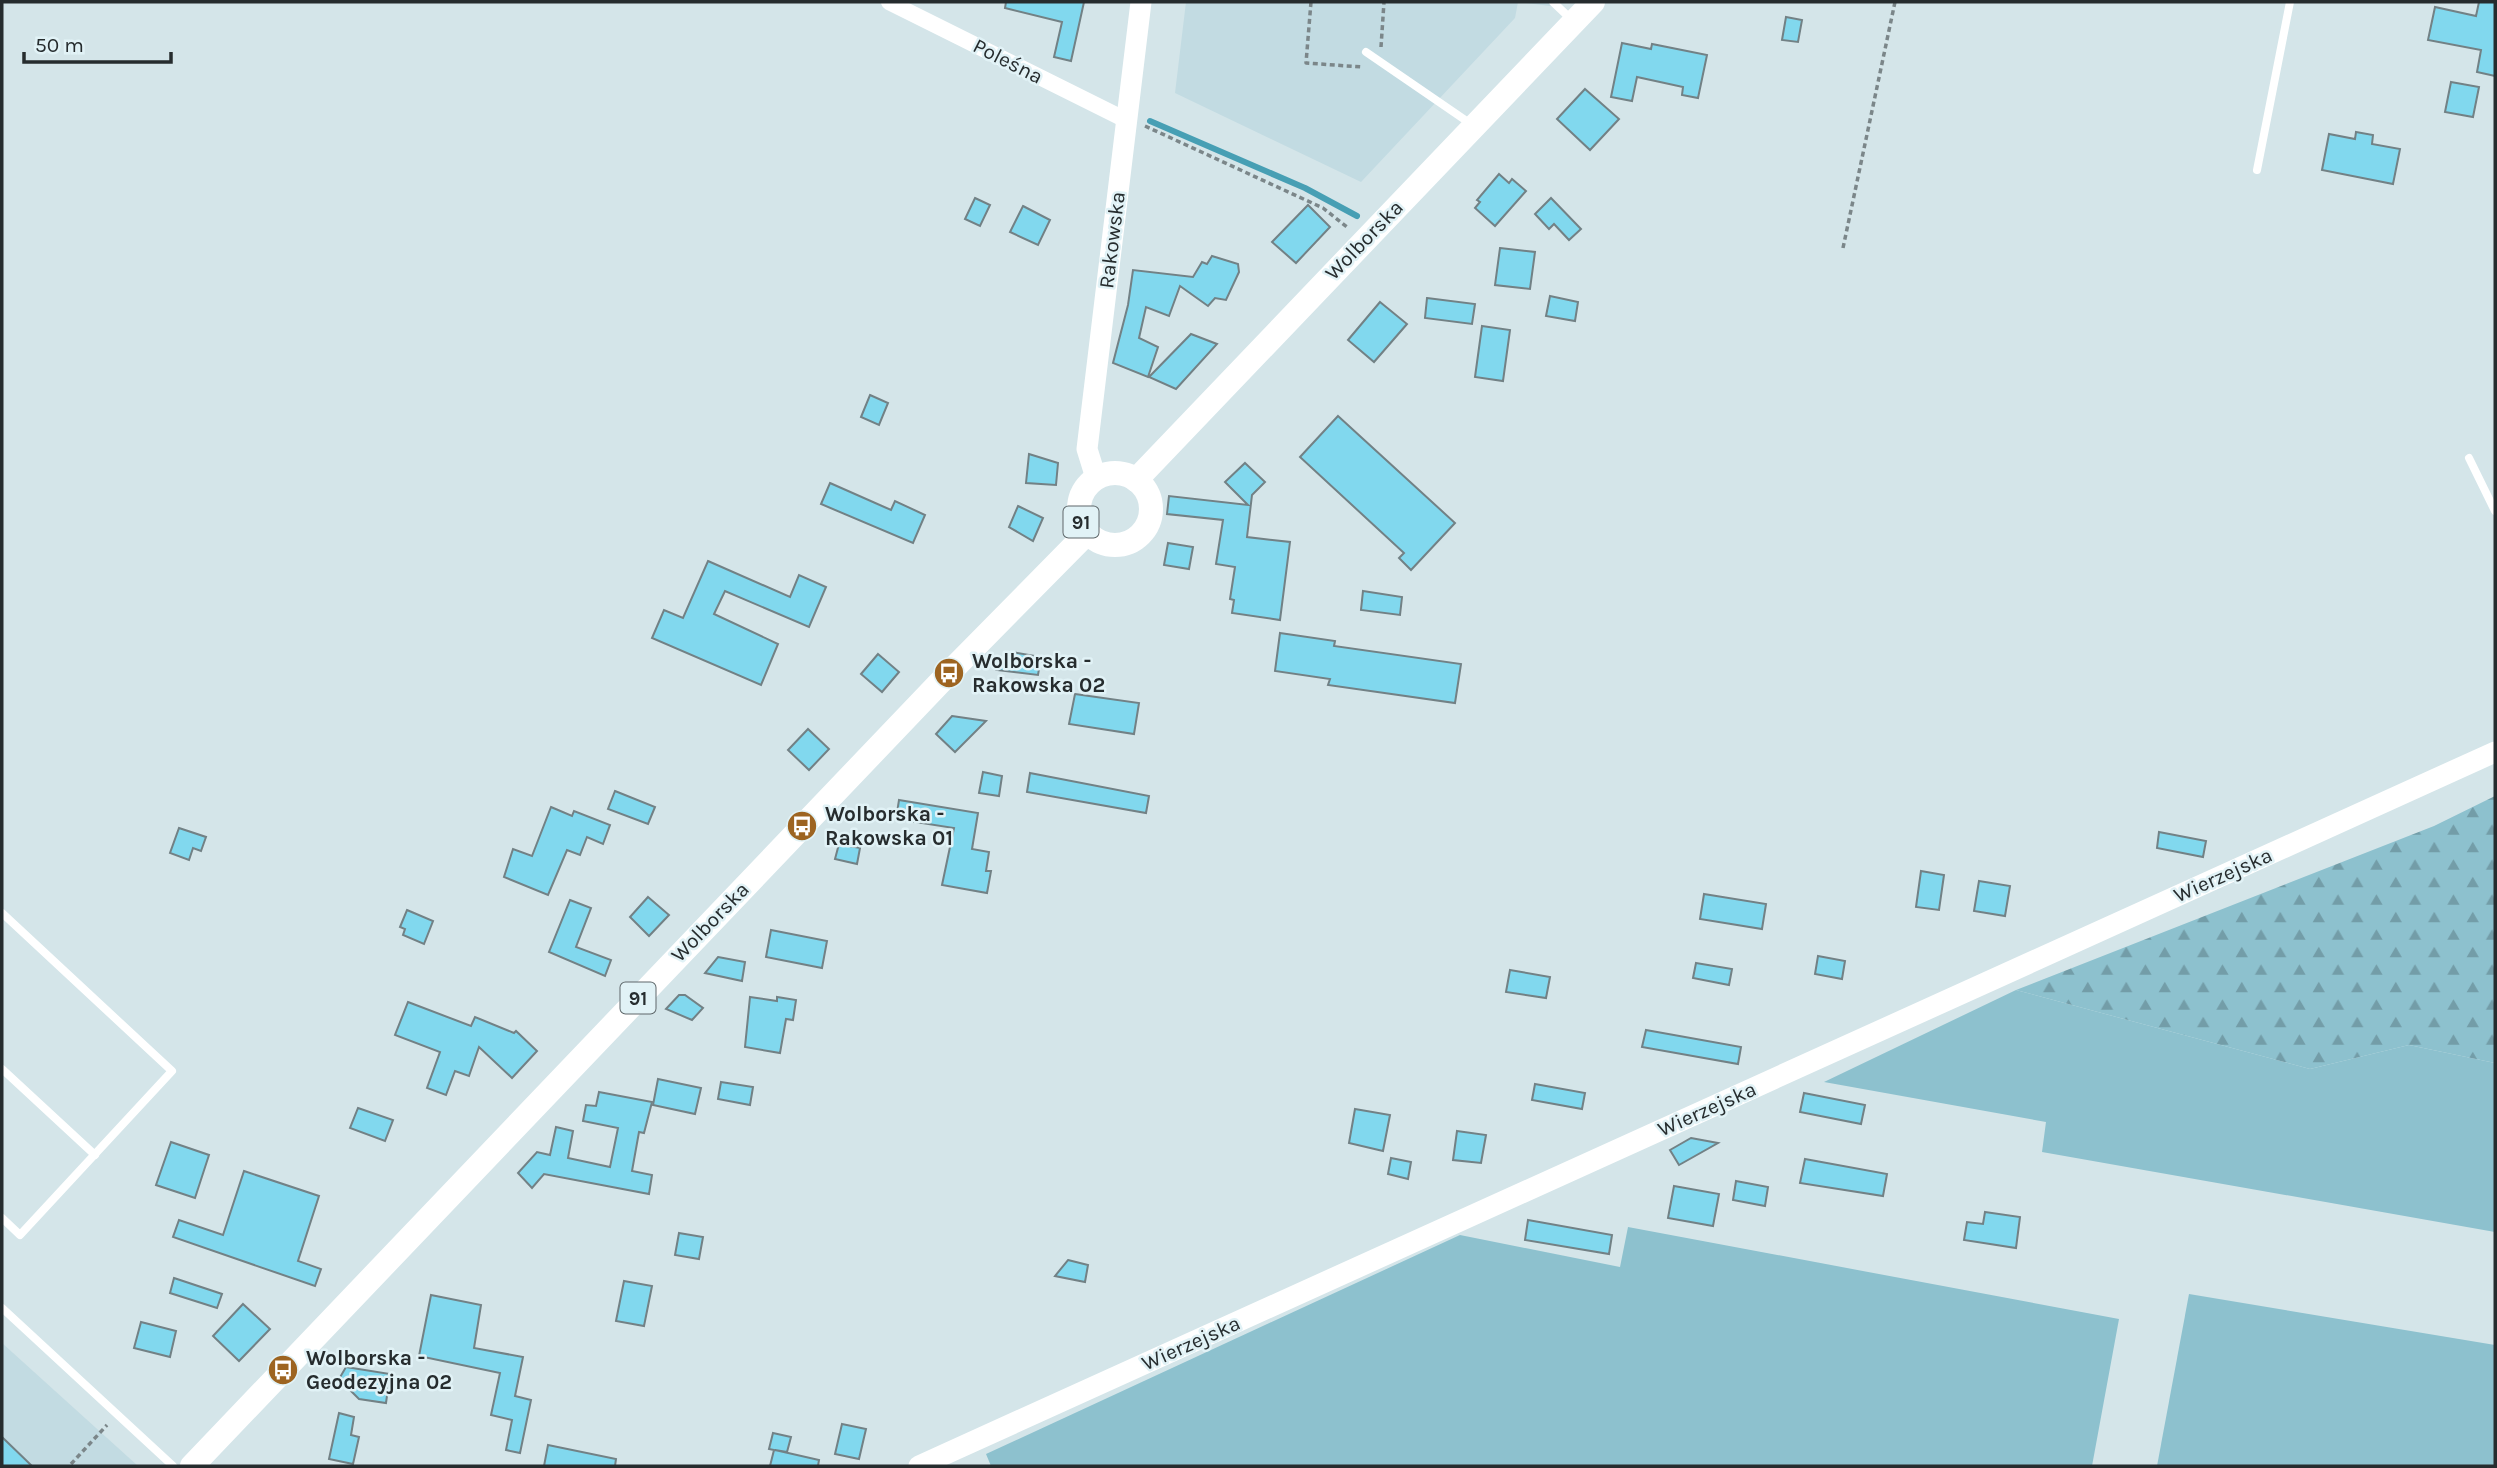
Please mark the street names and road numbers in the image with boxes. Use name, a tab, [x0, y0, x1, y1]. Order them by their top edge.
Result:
street label: Poleśna	[969, 33, 1047, 89]
street label: Rakowska	[1094, 190, 1130, 290]
street label: Wolborska	[1320, 195, 1408, 285]
road number: 91	[1064, 506, 1098, 538]
street label: Wierzejska	[2170, 843, 2276, 907]
street label: Wolborska	[666, 877, 754, 967]
road number: 91	[620, 982, 656, 1014]
street label: Wierzejska	[1654, 1077, 1760, 1141]
street label: Wierzejska	[1138, 1311, 1244, 1375]

